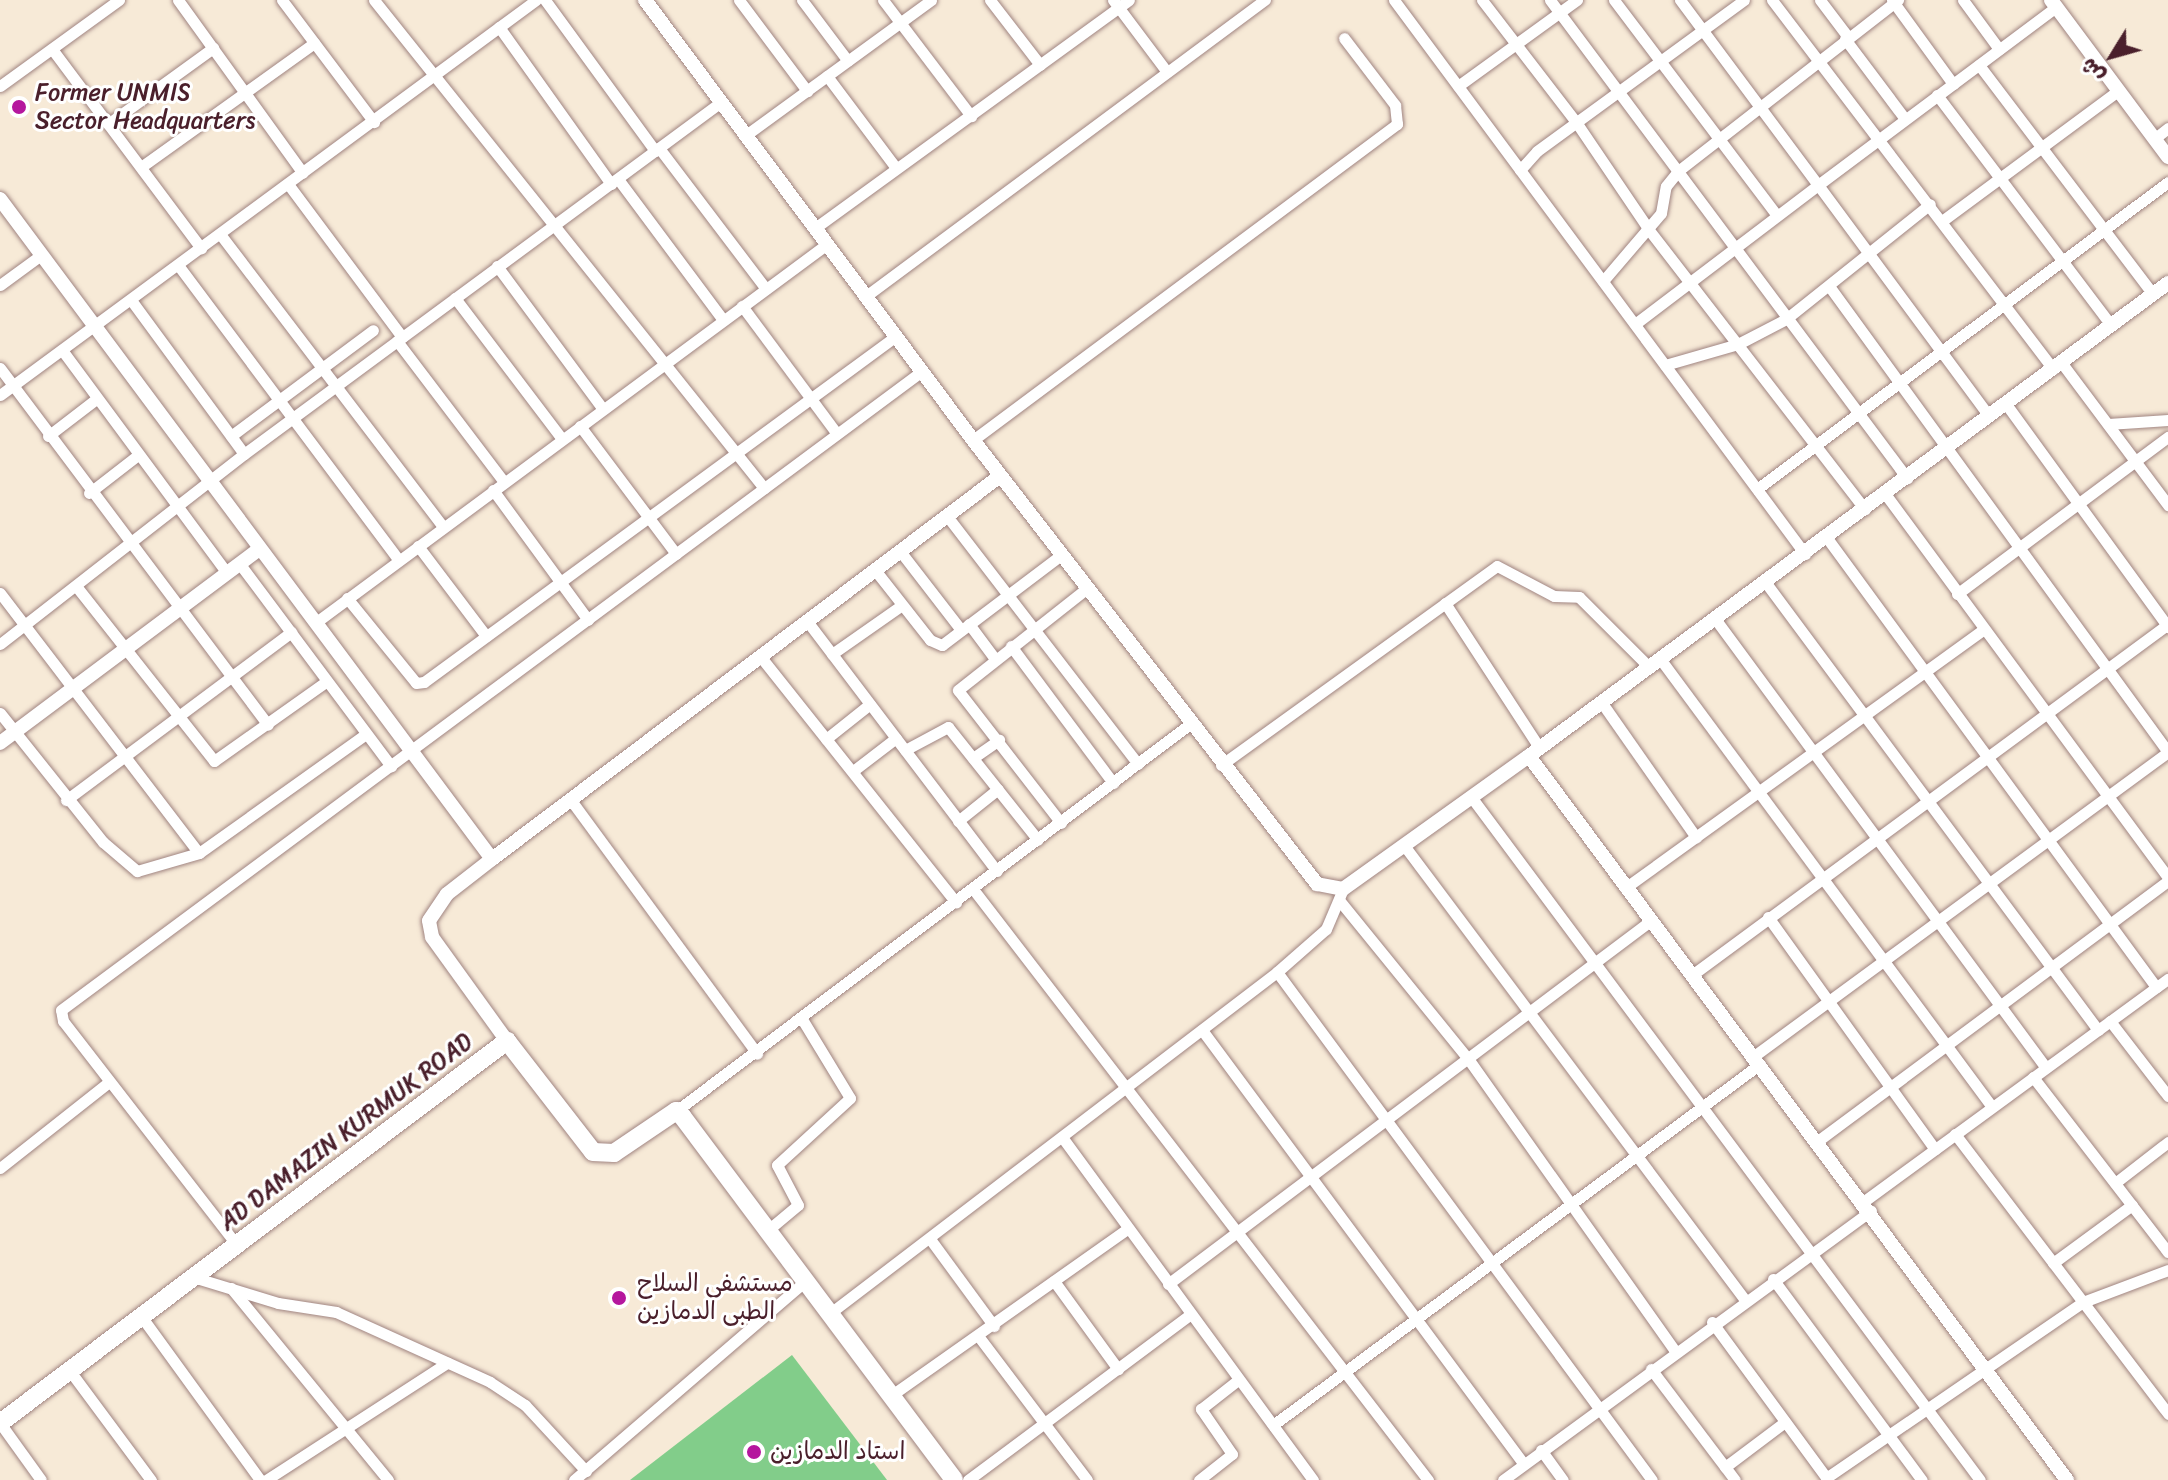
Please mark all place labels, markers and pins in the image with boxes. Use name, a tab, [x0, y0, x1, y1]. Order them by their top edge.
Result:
place label: Former UNMIS Sector Headquarters	[35, 79, 256, 135]
marker: Former UNMIS Sector Headquarters	[10, 98, 28, 116]
place label: مستشفى السلاح الطبى الدمازين	[637, 1270, 793, 1326]
marker: مستشفى السلاح الطبى الدمازين	[608, 1287, 630, 1309]
place label: استاد الدمازين	[770, 1438, 905, 1466]
marker: استاد الدمازين	[745, 1443, 763, 1461]

